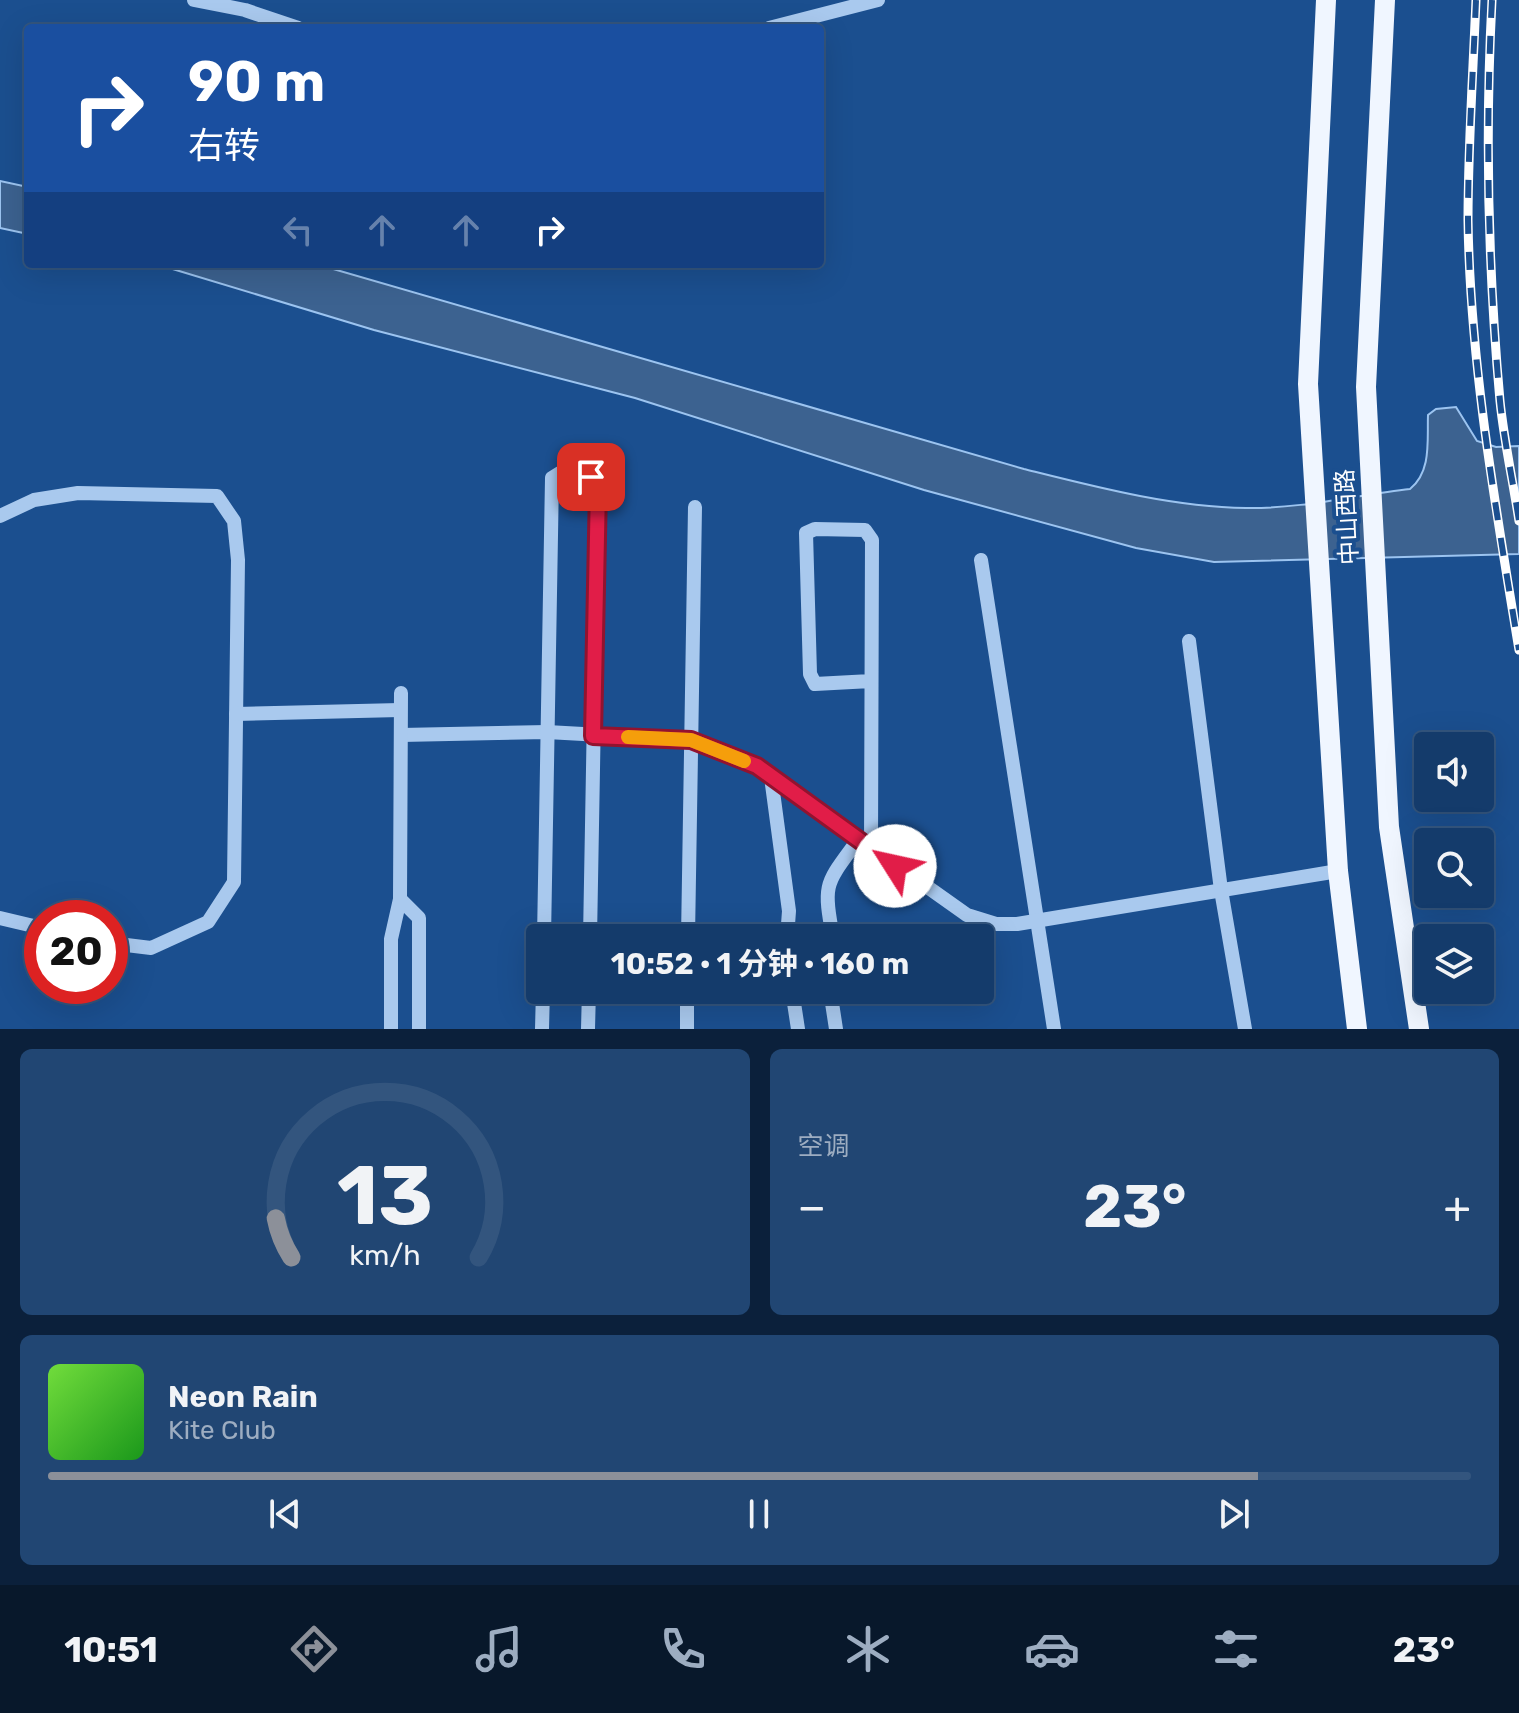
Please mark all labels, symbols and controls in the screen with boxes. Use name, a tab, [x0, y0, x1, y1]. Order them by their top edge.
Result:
text: 90 m	[188, 49, 325, 115]
icon: right	[56, 56, 160, 160]
text: 右转	[188, 124, 260, 167]
icon: left	[276, 208, 320, 252]
icon: ahead	[360, 208, 404, 252]
icon: ahead	[444, 208, 488, 252]
icon: right	[528, 208, 572, 252]
pin	[557, 443, 625, 511]
icon: arrive	[569, 455, 613, 499]
street label: 中山西路	[1331, 468, 1363, 566]
map controls	[1414, 732, 1494, 1004]
button: sound	[1414, 732, 1494, 812]
position arrow	[853, 824, 937, 908]
button: search	[1414, 828, 1494, 908]
speed limit sign: 20	[24, 900, 128, 1004]
button: layers	[1414, 924, 1494, 1004]
text: 10:52 · 1 分钟 · 160 m	[611, 946, 909, 982]
text: 空调	[798, 1131, 850, 1162]
text: 13	[337, 1146, 433, 1245]
text: 23°	[1083, 1171, 1186, 1242]
text: −	[798, 1181, 826, 1233]
text: +	[1444, 1181, 1471, 1233]
text: km/h	[349, 1238, 420, 1272]
text: Neon Rain	[168, 1379, 318, 1415]
text: Kite Club	[168, 1415, 276, 1446]
icon: previous	[263, 1492, 307, 1536]
icon: pause	[737, 1492, 781, 1536]
icon: next	[1212, 1492, 1256, 1536]
icon: directions	[286, 1621, 342, 1677]
icon: music	[471, 1621, 527, 1677]
icon: phone	[655, 1621, 711, 1677]
icon: climate	[840, 1621, 896, 1677]
icon: car	[1024, 1621, 1080, 1677]
icon: filters	[1208, 1621, 1264, 1677]
text: 10:51	[64, 1628, 158, 1671]
text: 23°	[1393, 1628, 1455, 1671]

